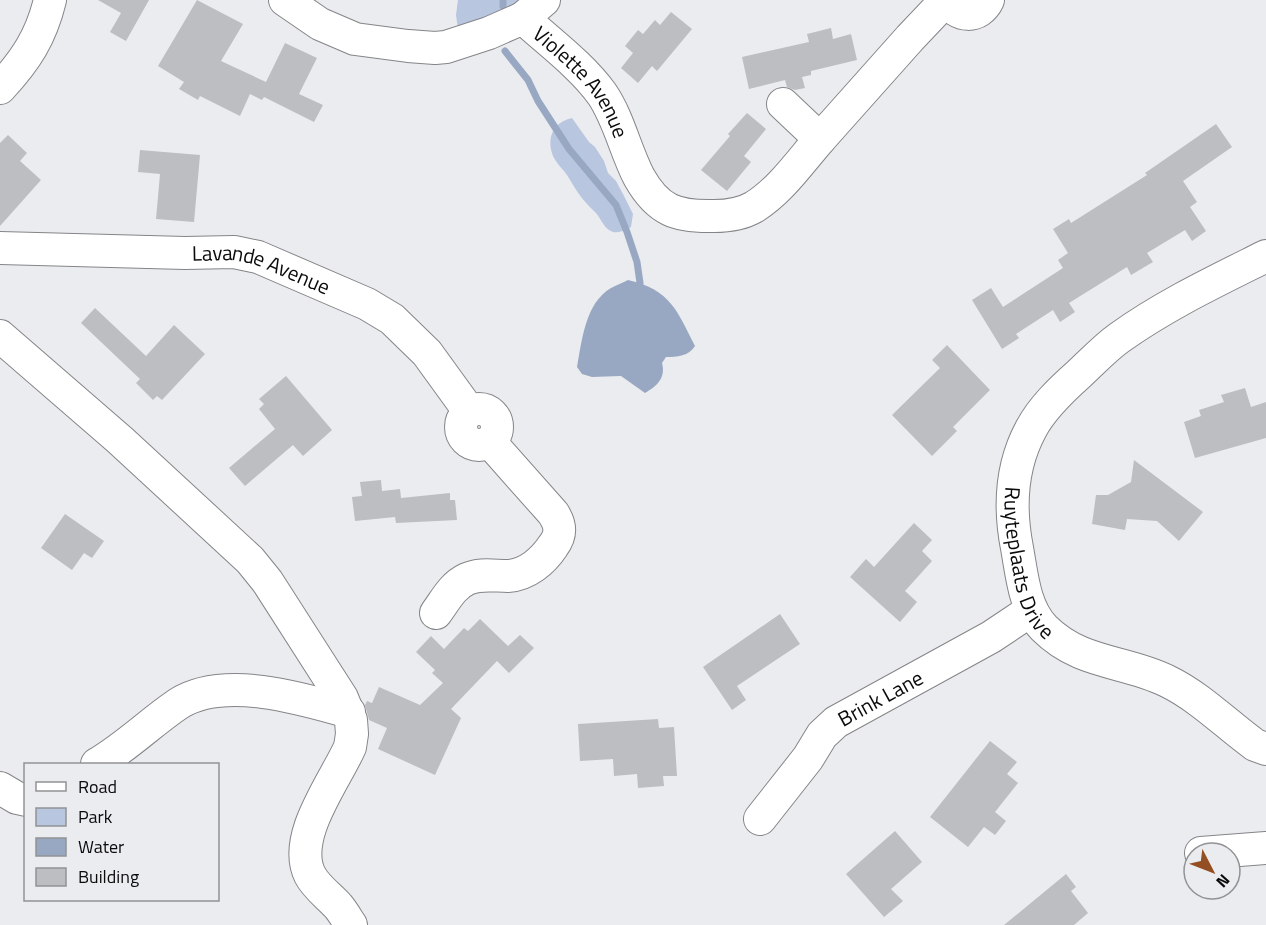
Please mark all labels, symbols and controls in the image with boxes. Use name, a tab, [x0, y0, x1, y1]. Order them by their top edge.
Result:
street label: Violette Avenue	[526, 18, 637, 142]
street label: Lavande Avenue	[191, 236, 336, 302]
street label: Ruyteplaats Drive	[997, 486, 1062, 646]
street label: Brink Lane	[832, 661, 929, 734]
legend	[24, 763, 219, 901]
text: Road	[78, 773, 117, 800]
text: Park	[78, 803, 113, 830]
text: Water	[78, 833, 124, 860]
north arrow	[1182, 841, 1242, 901]
text: Building	[78, 863, 139, 890]
text: N	[1211, 869, 1236, 893]

